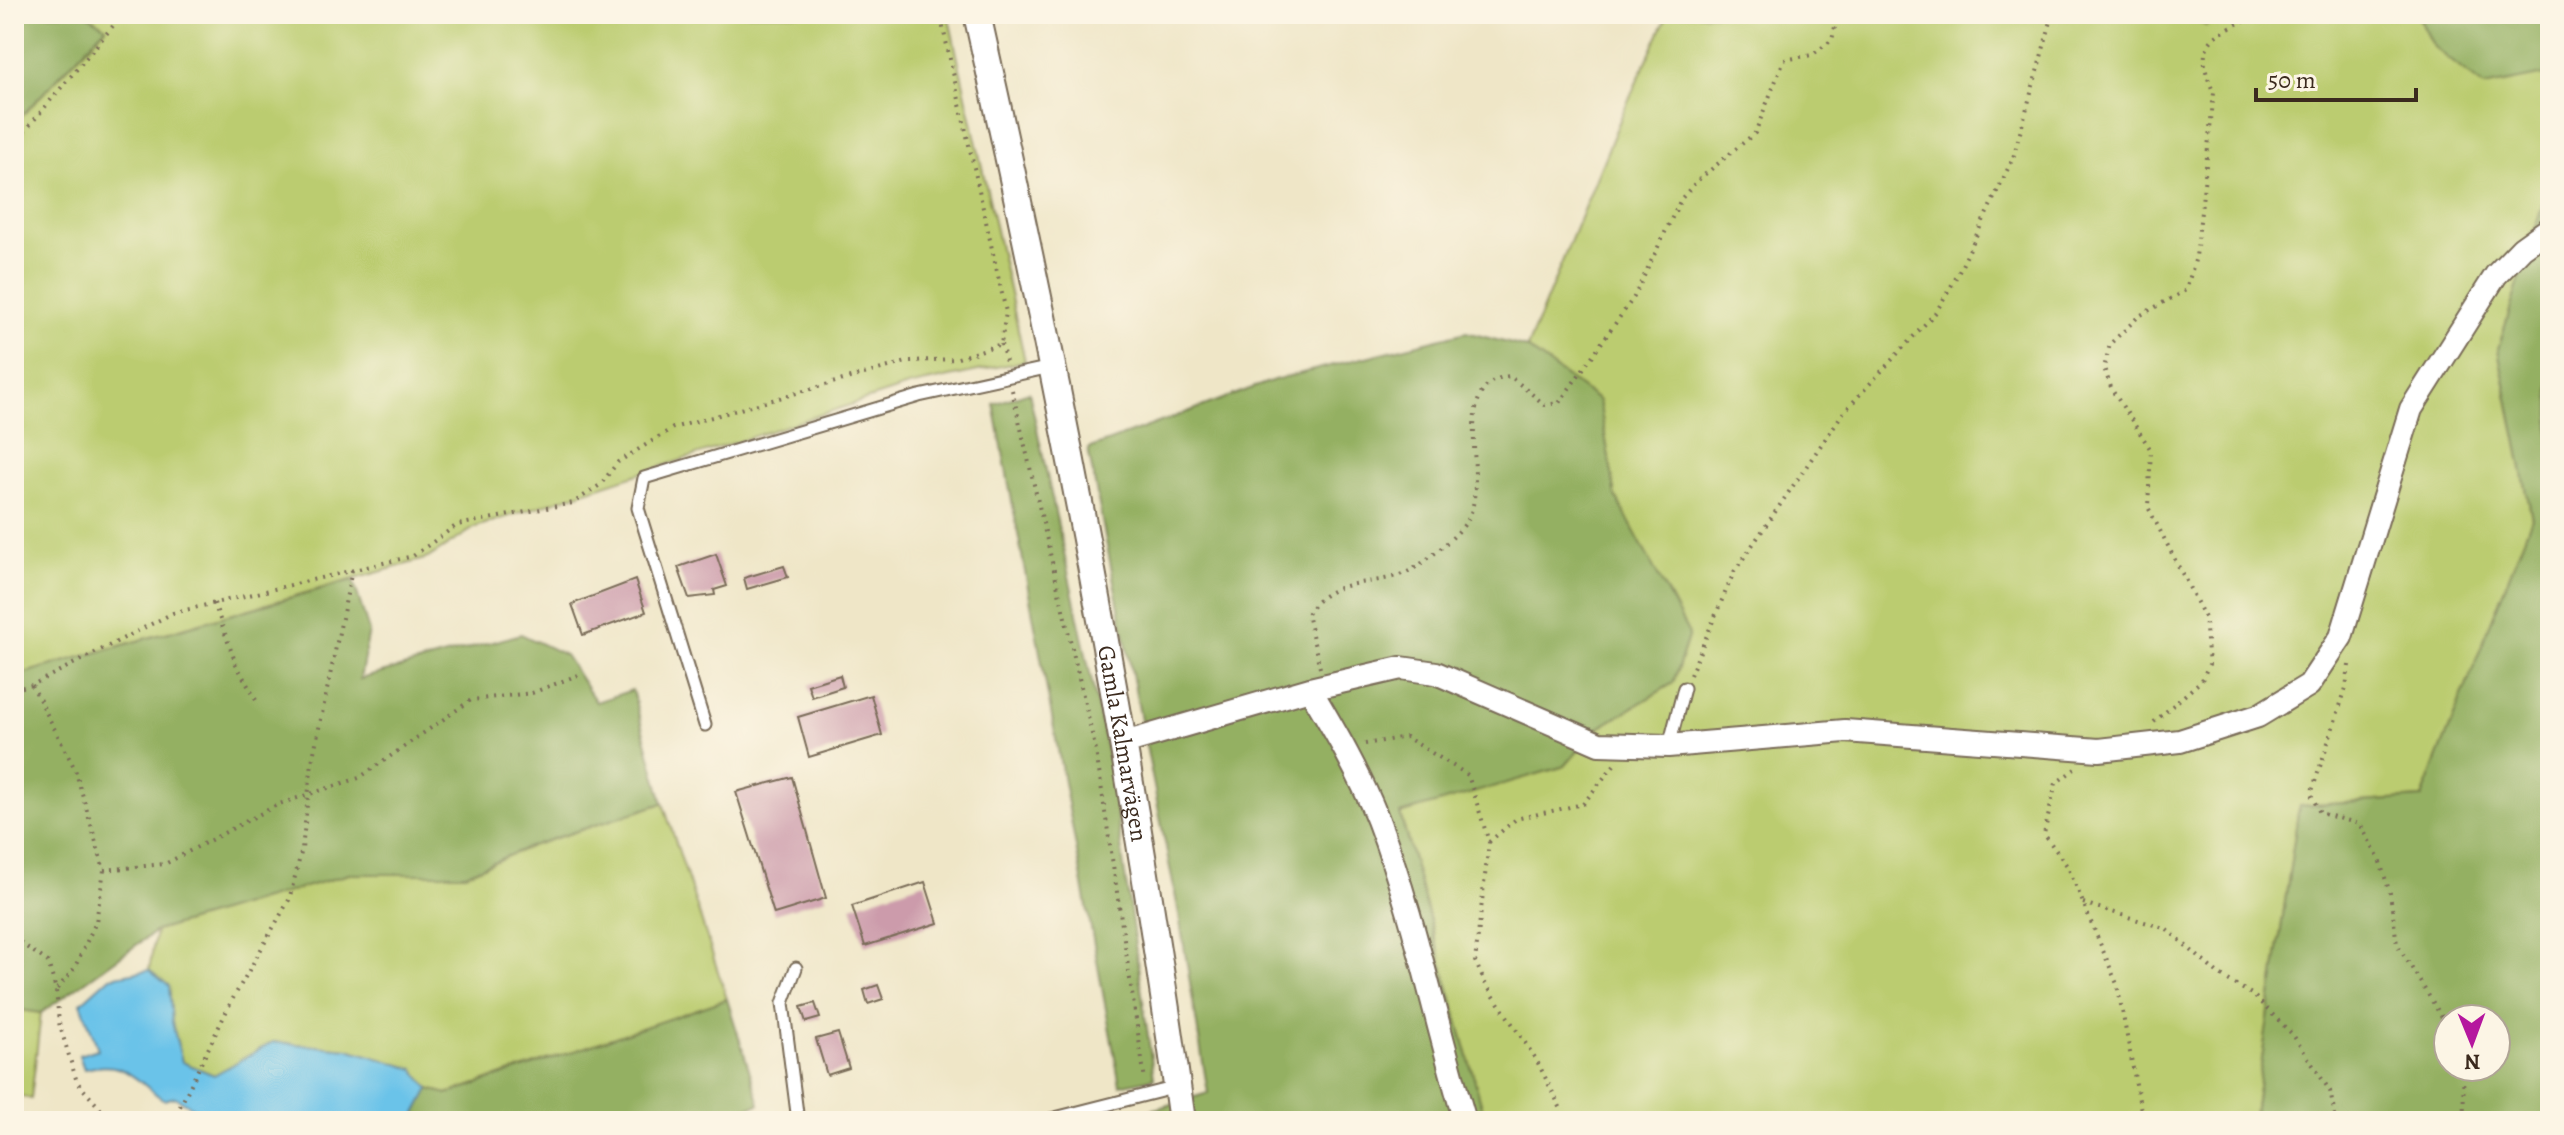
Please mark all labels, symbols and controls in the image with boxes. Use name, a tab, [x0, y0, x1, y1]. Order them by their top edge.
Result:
scale bar	[2256, 52, 2416, 102]
text: 50 m	[2268, 64, 2316, 96]
street label: Gamla Kalmarvägen	[1090, 643, 1156, 844]
north arrow	[2432, 1003, 2512, 1083]
text: N	[2464, 1047, 2481, 1077]

